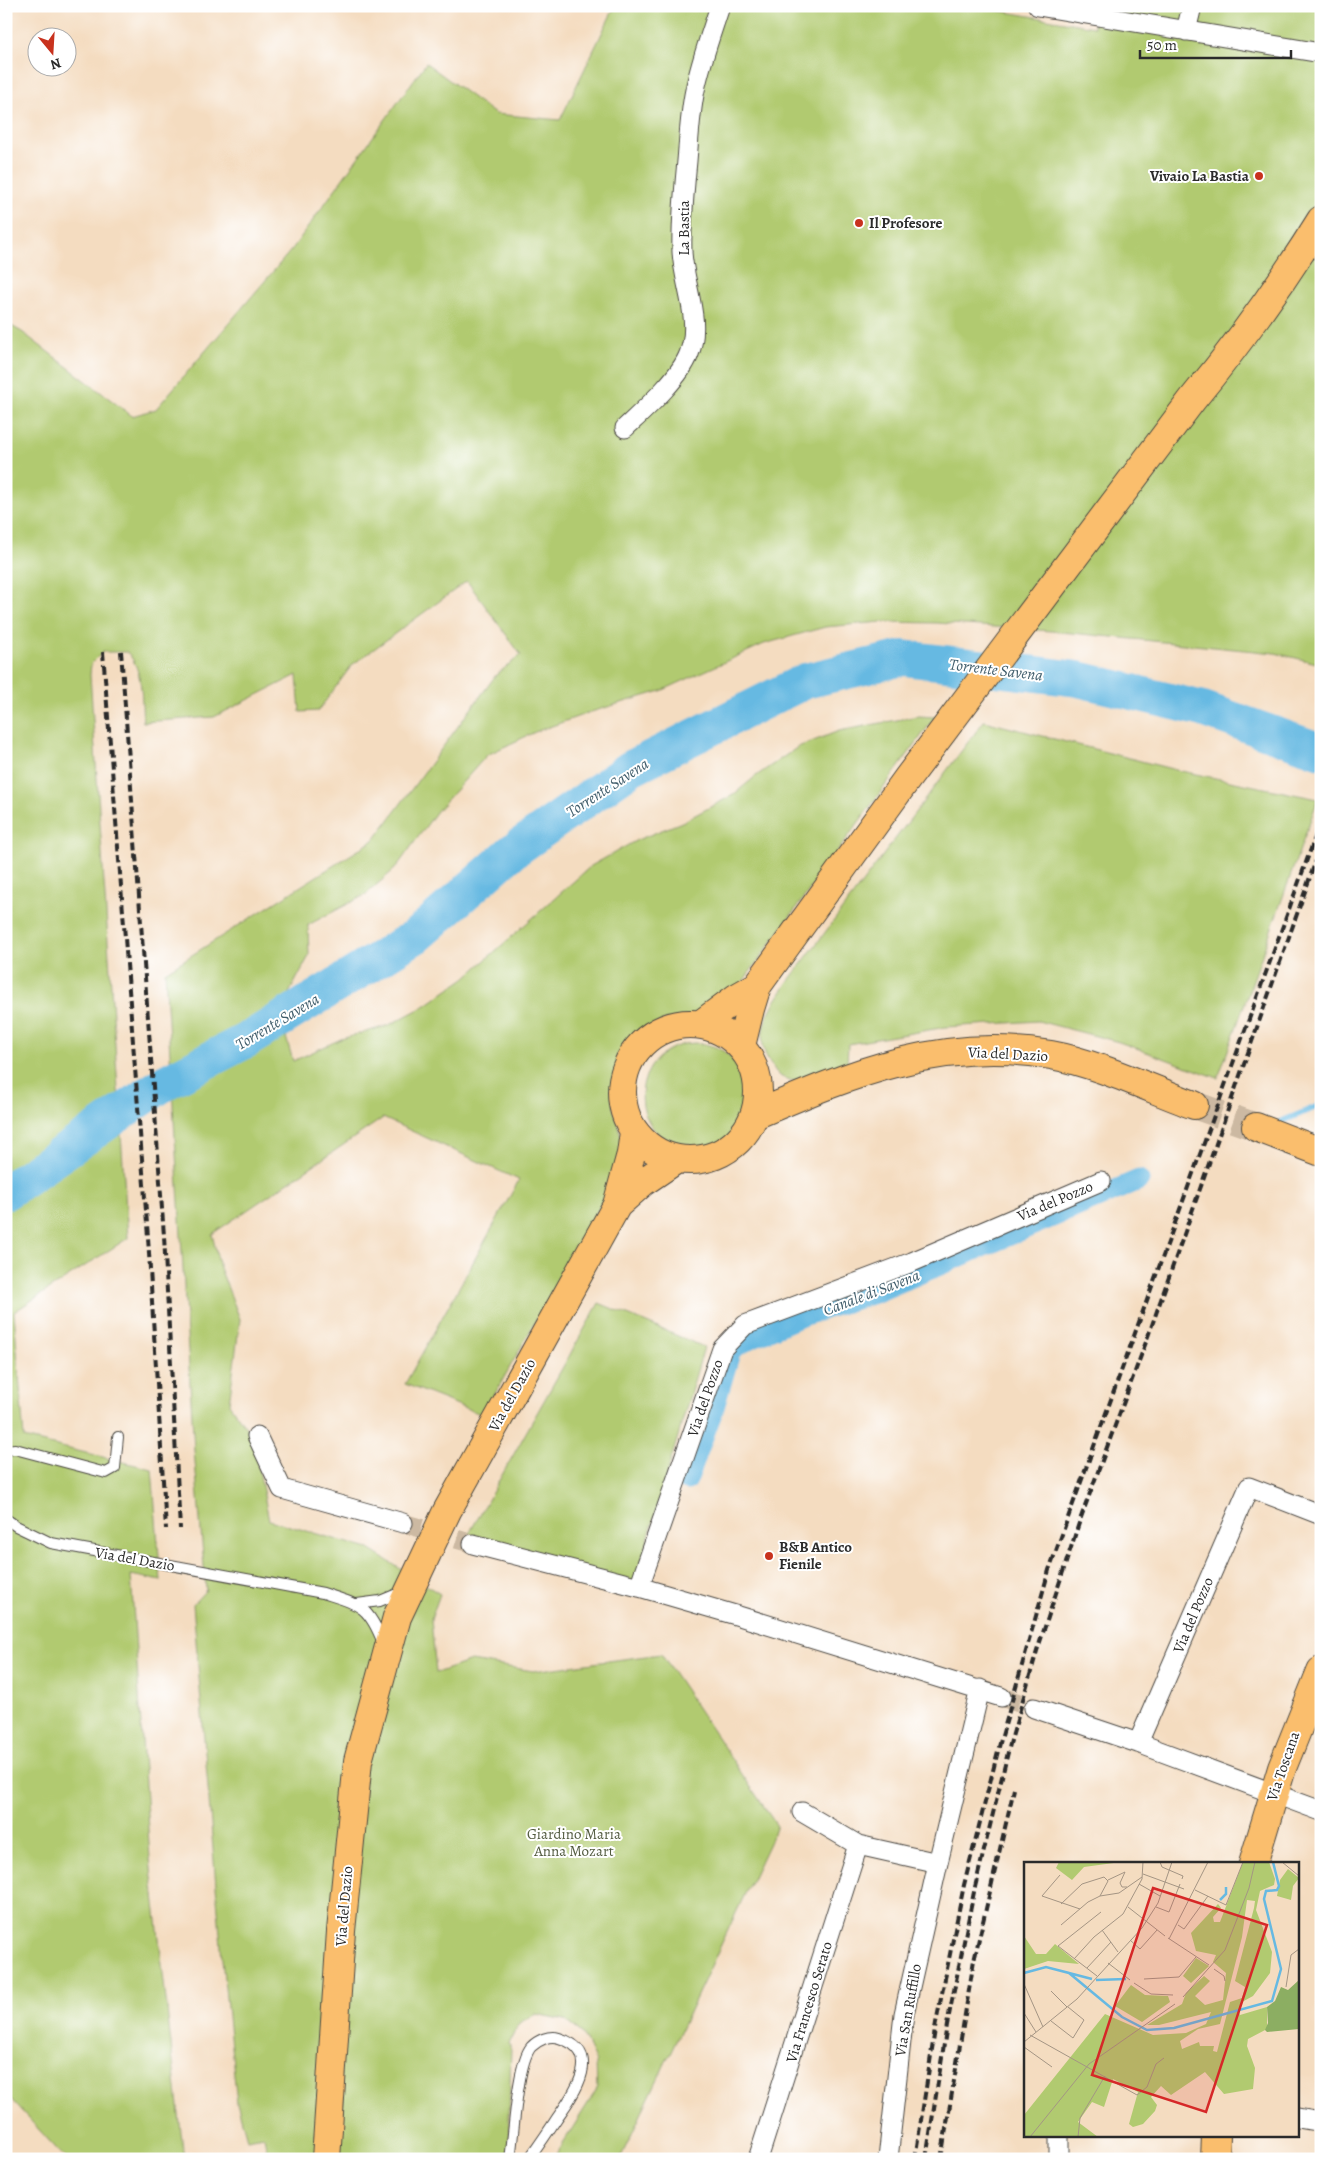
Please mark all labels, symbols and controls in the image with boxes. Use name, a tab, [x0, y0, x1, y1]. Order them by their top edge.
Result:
north arrow	[28, 28, 78, 78]
scale bar	[1140, 28, 1291, 60]
text: 50 m	[1147, 35, 1177, 55]
text: N	[48, 53, 64, 74]
place label: Vivaio La Bastia	[1149, 166, 1250, 186]
marker: Vivaio La Bastia	[1253, 170, 1265, 182]
street label: La Bastia	[674, 200, 694, 256]
place label: Il Profesore	[869, 213, 942, 233]
marker: Il Profesore	[853, 217, 865, 229]
water label: Torrente Savena	[948, 653, 1045, 687]
water label: Torrente Savena	[562, 753, 653, 823]
water label: Torrente Savena	[232, 988, 324, 1056]
street label: Via del Dazio	[966, 1042, 1049, 1066]
street label: Via del Pozzo	[1013, 1176, 1096, 1226]
water label: Canale di Savena	[820, 1264, 923, 1321]
street label: Via del Dazio	[483, 1355, 540, 1436]
street label: Via del Pozzo	[682, 1357, 728, 1440]
place label: B&B Antico Fienile	[779, 1537, 852, 1574]
street label: Via del Dazio	[93, 1542, 176, 1576]
marker: B&B Antico Fienile	[763, 1550, 775, 1562]
street label: Via del Pozzo	[1168, 1574, 1218, 1657]
street label: Via Toscana	[1262, 1729, 1304, 1804]
park label: Giardino Maria Anna Mozart	[527, 1824, 621, 1861]
inset map	[1024, 1862, 1300, 2138]
street label: Via del Dazio	[330, 1865, 357, 1948]
street label: Via Francesco Serato	[781, 1939, 837, 2066]
street label: Via San Ruffillo	[890, 1962, 926, 2059]

